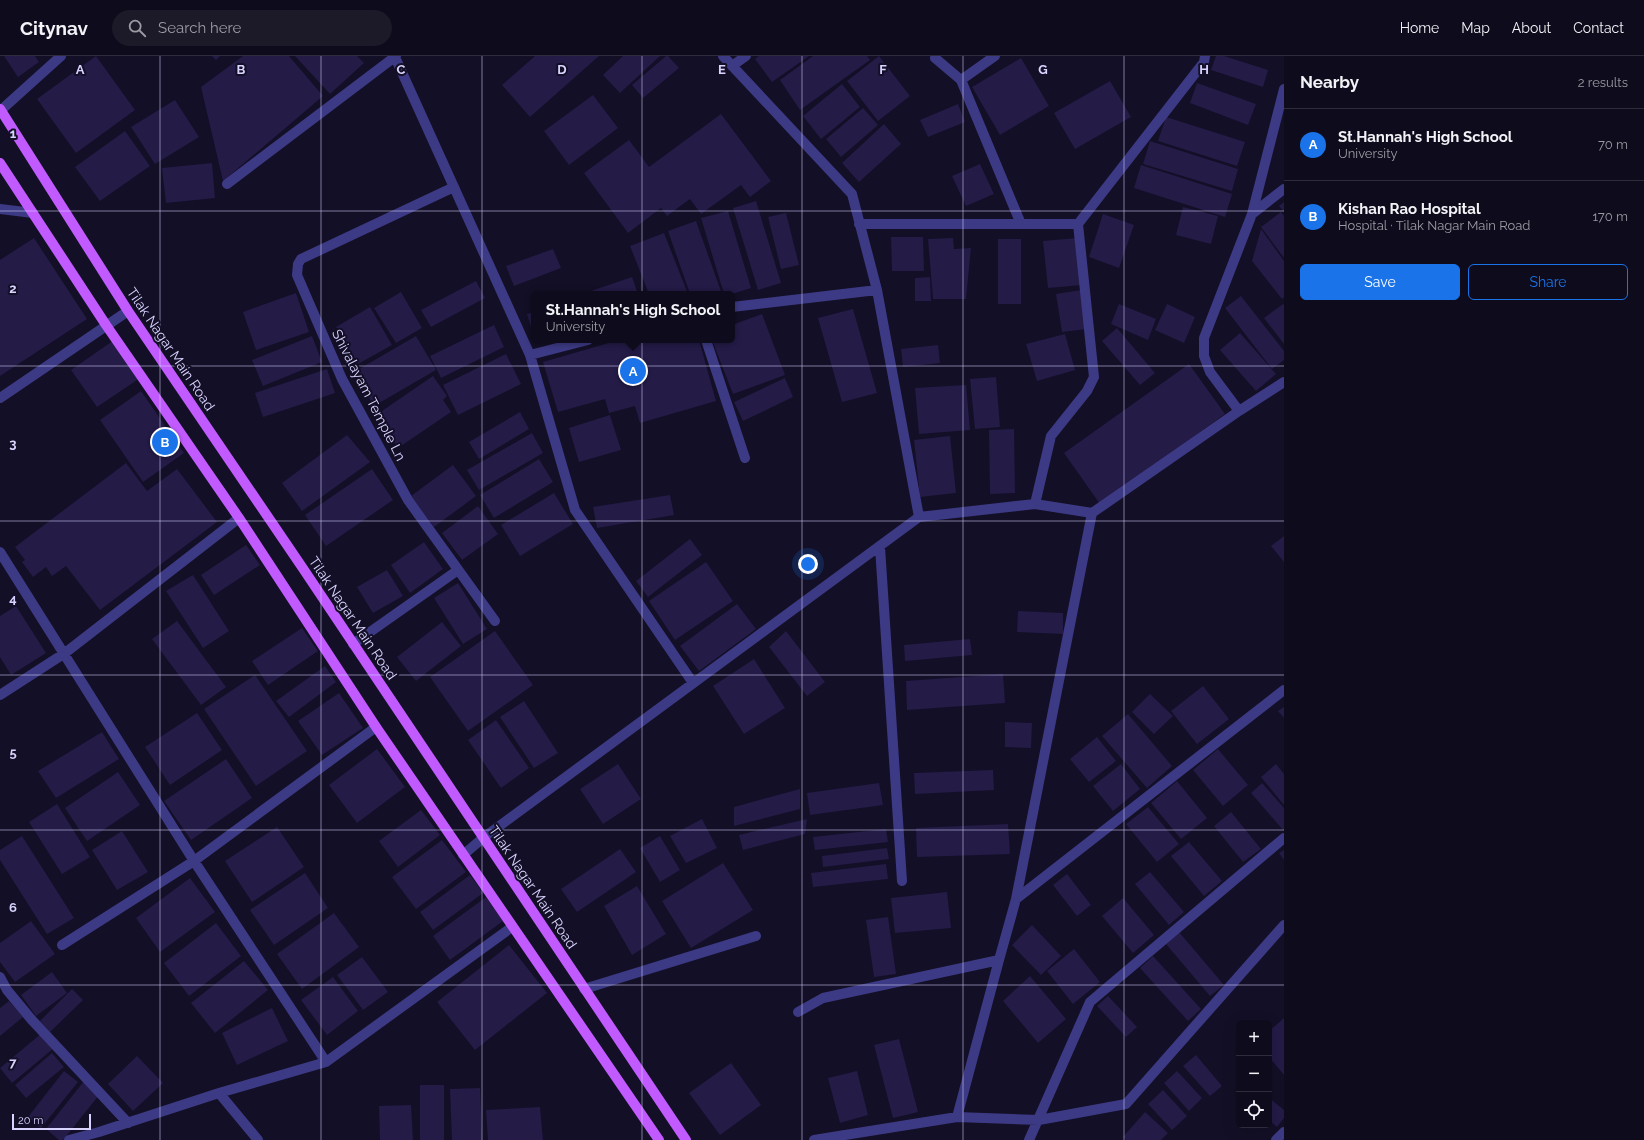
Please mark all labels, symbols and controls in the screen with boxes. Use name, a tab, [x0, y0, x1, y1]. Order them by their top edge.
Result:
search box	[112, 10, 392, 46]
text: Citynav	[20, 17, 88, 39]
icon: search	[126, 17, 148, 39]
text: Search here	[158, 19, 241, 37]
text: Home	[1400, 20, 1439, 36]
text: Map	[1461, 20, 1490, 36]
text: About	[1512, 20, 1551, 36]
text: Contact	[1573, 20, 1624, 36]
text: A	[76, 62, 85, 77]
text: B	[237, 62, 246, 77]
text: C	[397, 62, 406, 77]
text: D	[557, 62, 567, 77]
text: E	[718, 62, 726, 77]
text: F	[879, 62, 887, 77]
text: G	[1038, 62, 1048, 77]
text: H	[1199, 62, 1209, 77]
text: Nearby	[1300, 72, 1359, 92]
text: 2 results	[1578, 75, 1628, 90]
text: 1	[10, 126, 17, 141]
text: St.Hannah's High School	[1338, 128, 1513, 146]
text: A	[1309, 137, 1317, 152]
text: 70 m	[1598, 137, 1628, 152]
text: University	[1338, 146, 1398, 161]
text: Kishan Rao Hospital	[1338, 200, 1481, 218]
text: B	[1309, 209, 1317, 224]
text: 170 m	[1592, 209, 1628, 224]
text: Hospital · Tilak Nagar Main Road	[1338, 218, 1530, 233]
button: Save	[1300, 264, 1460, 300]
button: Share	[1468, 264, 1628, 300]
text: 2	[9, 281, 17, 296]
street label: Tilak Nagar Main Road	[124, 284, 218, 414]
popup	[531, 291, 735, 343]
text: St.Hannah's High School	[546, 301, 720, 319]
text: University	[546, 319, 605, 334]
street label: Shivalayam Temple Ln	[329, 327, 409, 463]
pin: A	[620, 356, 646, 386]
pin: B	[152, 427, 178, 457]
text: 3	[9, 436, 17, 451]
street label: Tilak Nagar Main Road	[306, 553, 400, 683]
your location	[798, 554, 818, 574]
text: 4	[9, 591, 17, 606]
text: 5	[9, 745, 17, 760]
street label: Tilak Nagar Main Road	[486, 822, 580, 952]
text: 6	[9, 900, 17, 915]
map controls	[1236, 1020, 1272, 1128]
button: +	[1236, 1020, 1272, 1056]
text: 7	[9, 1055, 17, 1070]
button: −	[1236, 1056, 1272, 1092]
button: locate	[1236, 1092, 1272, 1128]
scale bar	[12, 1112, 91, 1131]
text: 20 m	[18, 1114, 43, 1127]

